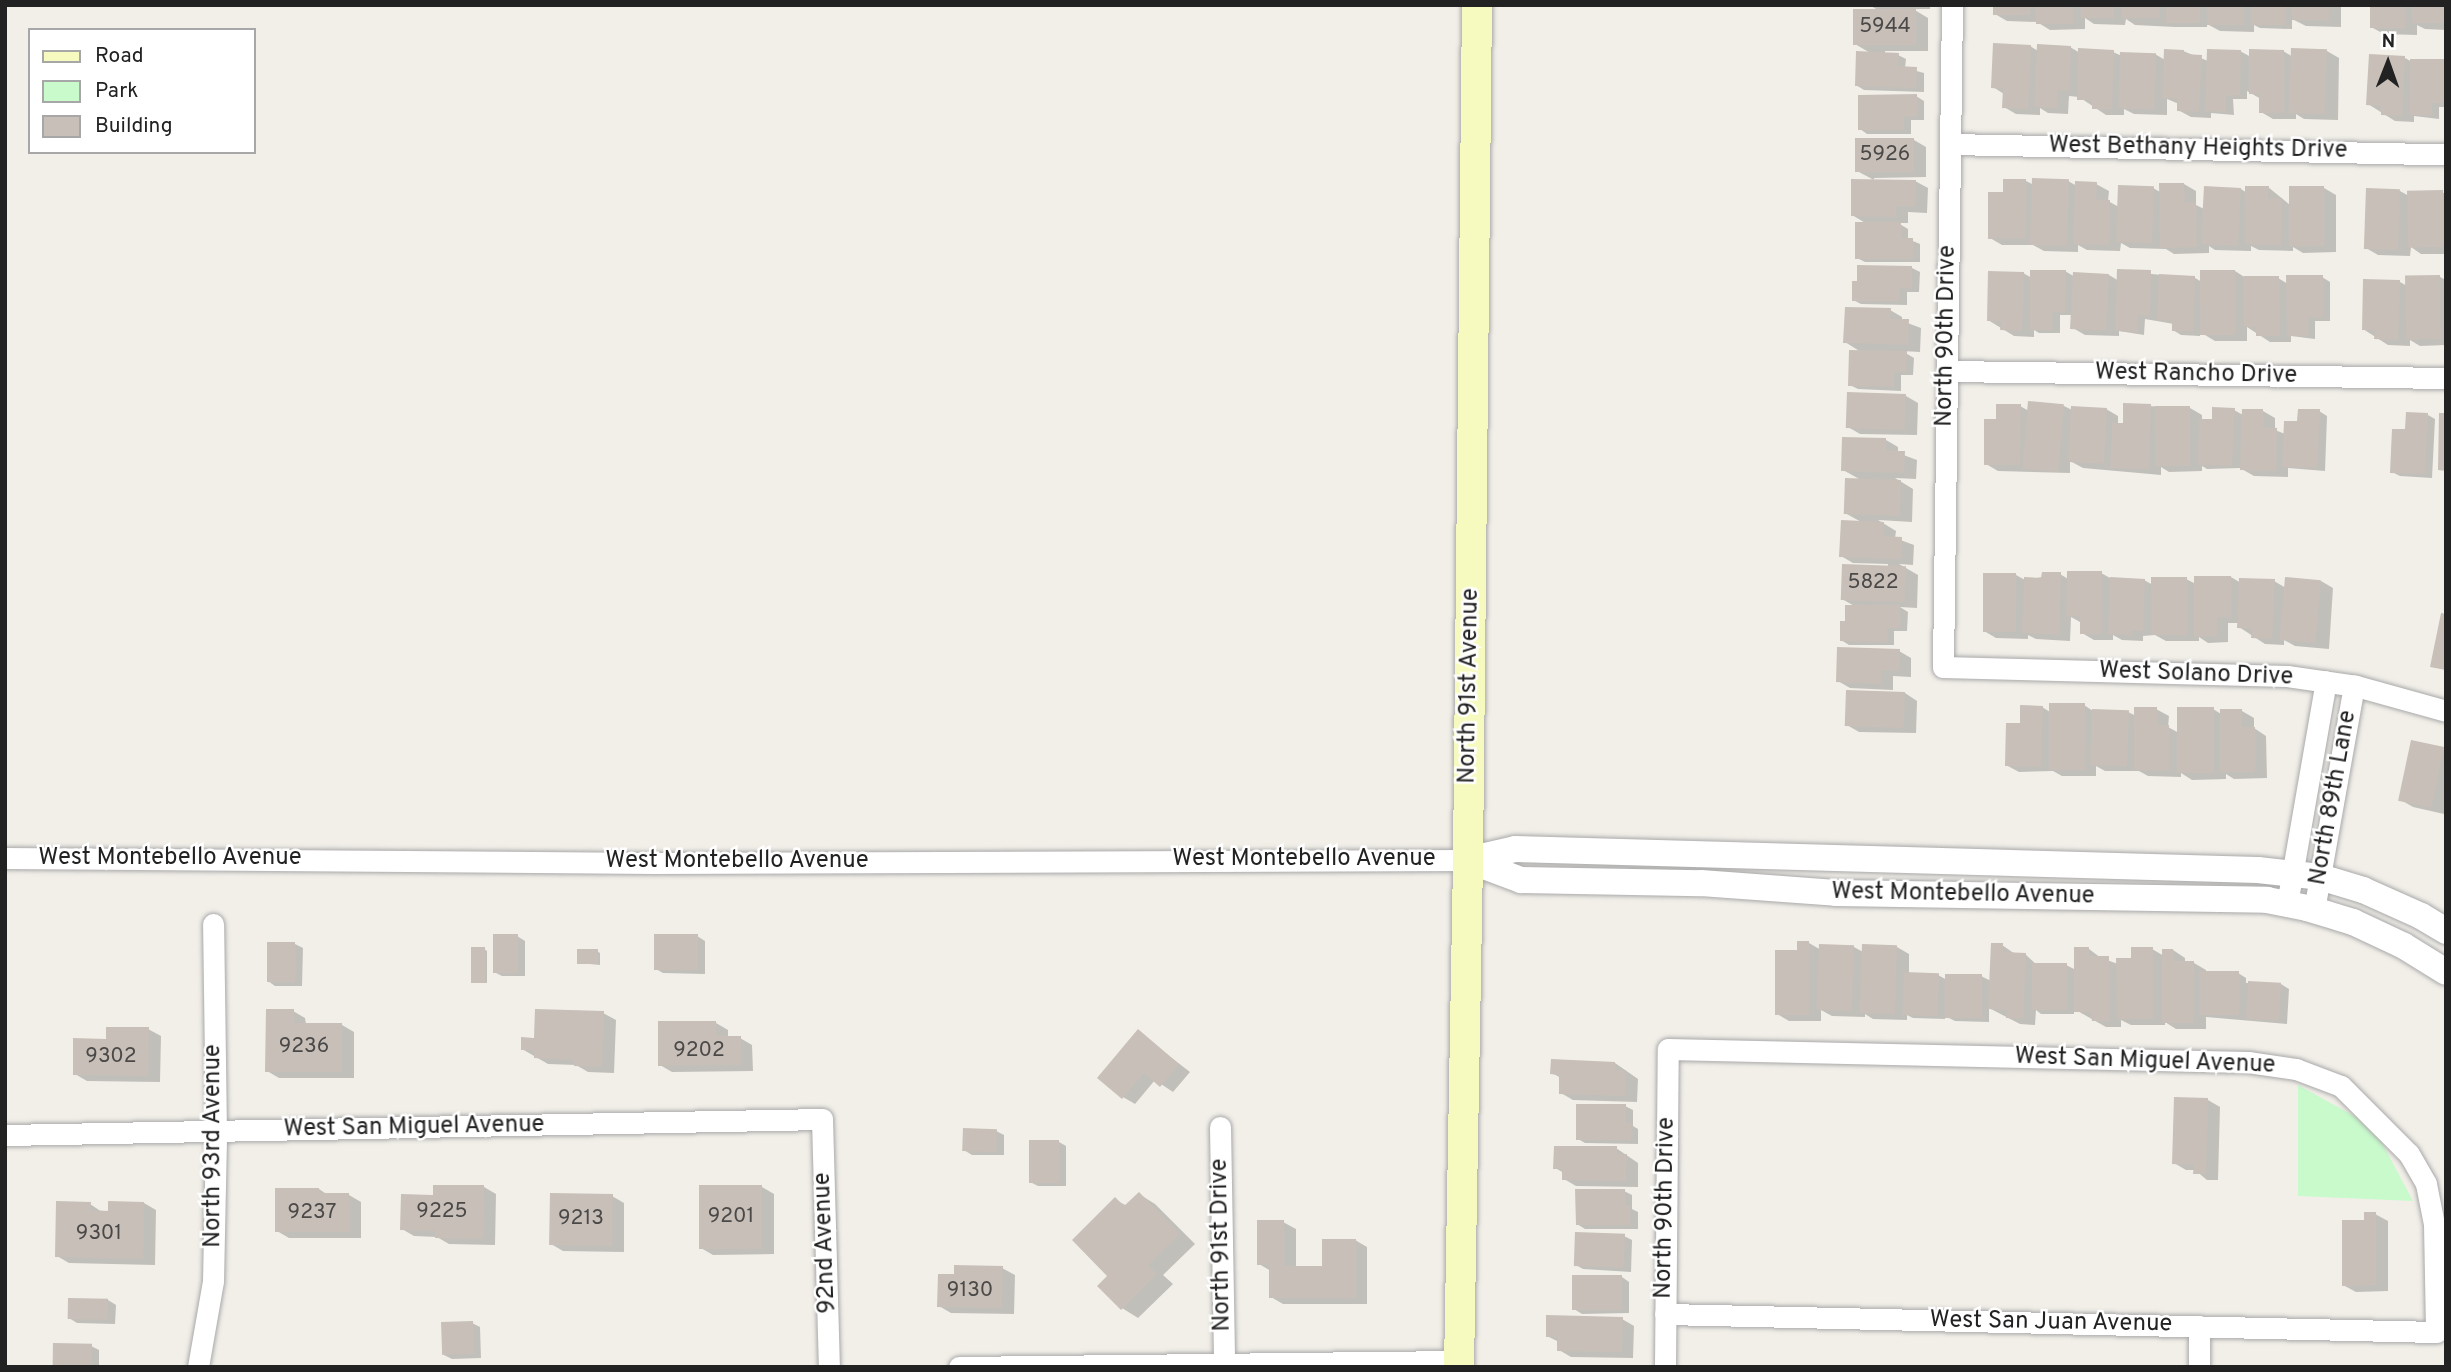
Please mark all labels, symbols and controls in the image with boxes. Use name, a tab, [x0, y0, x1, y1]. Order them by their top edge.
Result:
house number: 5944	[1859, 14, 1911, 40]
legend	[28, 28, 256, 154]
north arrow	[2353, 28, 2423, 98]
text: N	[2381, 30, 2395, 54]
text: Road	[95, 43, 144, 70]
text: Park	[95, 78, 138, 105]
text: Building	[95, 113, 173, 140]
street label: West Bethany Heights Drive	[2048, 132, 2348, 166]
house number: 5926	[1860, 142, 1910, 168]
street label: North 90th Drive	[1931, 245, 1963, 427]
street label: West Rancho Drive	[2095, 359, 2297, 391]
house number: 5822	[1847, 570, 1899, 596]
street label: North 91st Avenue	[1454, 588, 1486, 784]
street label: West Solano Drive	[2098, 657, 2294, 693]
street label: North 89th Lane	[2304, 708, 2364, 888]
street label: West Montebello Avenue	[38, 845, 302, 873]
street label: West Montebello Avenue	[1172, 846, 1436, 874]
street label: West Montebello Avenue	[605, 848, 869, 876]
street label: West Montebello Avenue	[1831, 878, 2095, 912]
house number: 9236	[279, 1034, 329, 1060]
house number: 9202	[673, 1038, 725, 1064]
street label: West San Miguel Avenue	[2014, 1043, 2276, 1081]
house number: 9302	[85, 1044, 137, 1070]
street label: North 93rd Avenue	[200, 1044, 228, 1248]
street label: West San Miguel Avenue	[283, 1111, 545, 1145]
street label: North 90th Drive	[1650, 1117, 1682, 1299]
street label: North 91st Drive	[1206, 1158, 1238, 1332]
street label: 92nd Avenue	[809, 1171, 843, 1315]
house number: 9225	[416, 1199, 468, 1225]
house number: 9237	[288, 1200, 336, 1226]
house number: 9201	[708, 1204, 754, 1230]
house number: 9213	[558, 1206, 604, 1232]
house number: 9301	[76, 1221, 122, 1247]
house number: 9130	[947, 1278, 993, 1304]
street label: West San Juan Avenue	[1929, 1306, 2173, 1340]

